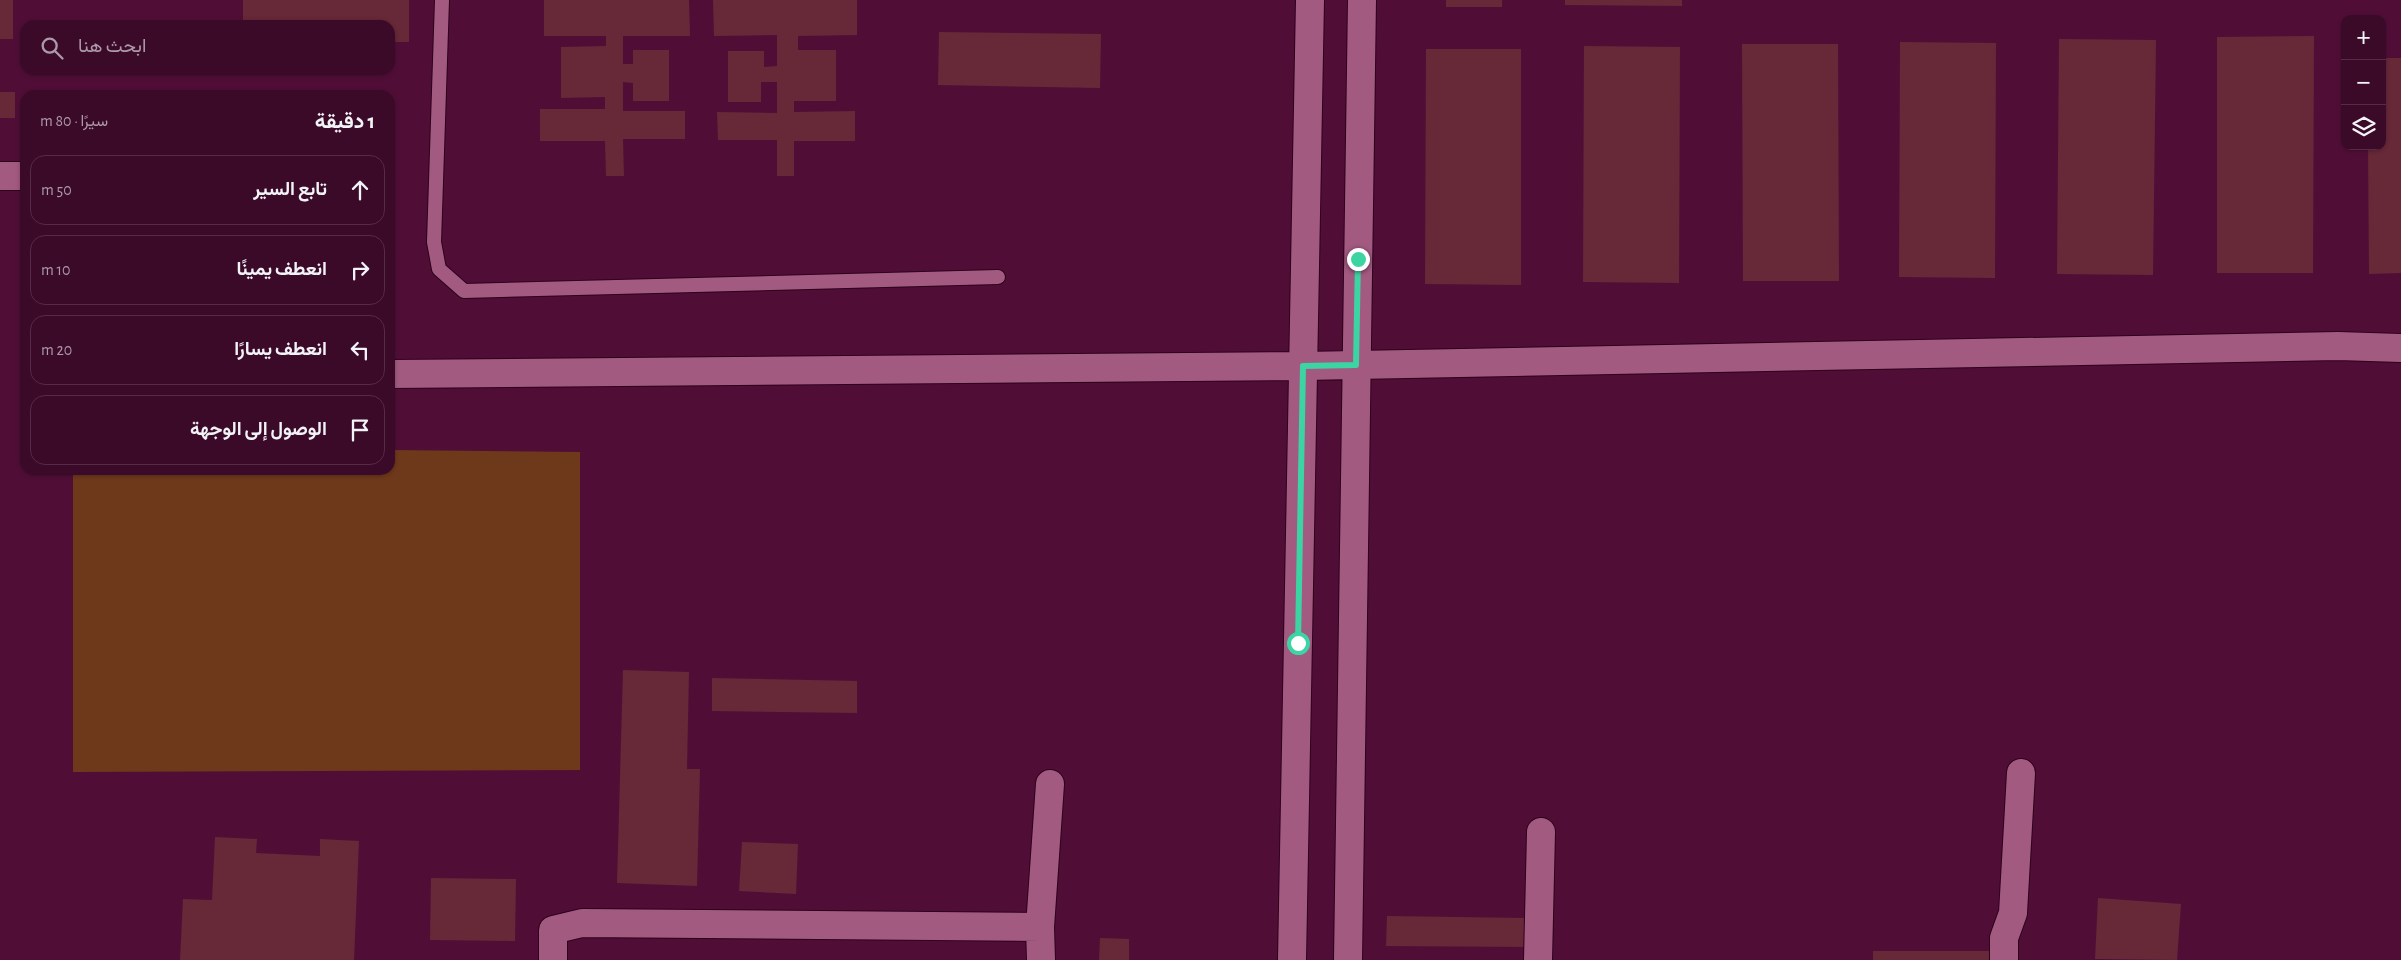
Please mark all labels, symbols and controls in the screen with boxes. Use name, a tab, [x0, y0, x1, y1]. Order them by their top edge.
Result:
map controls	[2341, 15, 2386, 150]
button: +	[2341, 15, 2386, 60]
search box	[20, 20, 395, 75]
icon: search	[38, 34, 66, 62]
text: ابحث هنا	[78, 37, 146, 56]
button: −	[2341, 60, 2386, 105]
button: layers	[2341, 105, 2386, 150]
text: 1 دقيقة	[315, 111, 375, 132]
text: سيرًا · 80 m	[40, 113, 108, 129]
icon: ahead	[346, 176, 374, 204]
text: تابع السير	[253, 180, 327, 199]
text: 50 m	[41, 182, 72, 198]
route end	[1347, 248, 1370, 271]
icon: right	[346, 256, 374, 284]
text: انعطف يمينًا	[237, 260, 327, 279]
text: 10 m	[41, 262, 70, 278]
icon: left	[346, 336, 374, 364]
text: انعطف يسارًا	[234, 340, 327, 359]
text: 20 m	[41, 342, 72, 358]
icon: arrive	[346, 416, 374, 444]
text: الوصول إلى الوجهة	[190, 420, 327, 439]
route start	[1287, 632, 1310, 655]

